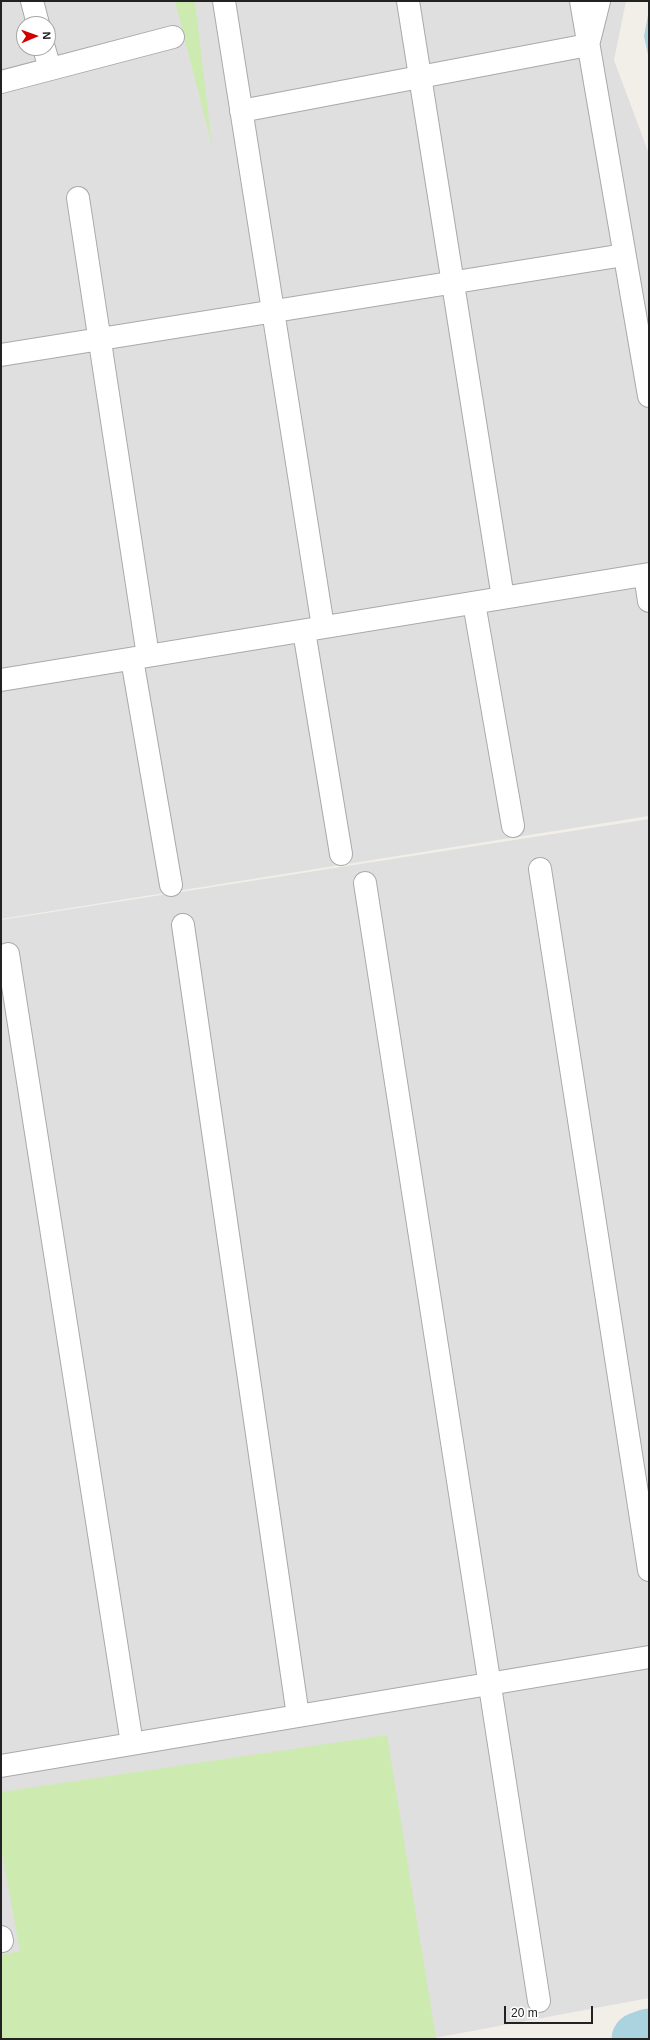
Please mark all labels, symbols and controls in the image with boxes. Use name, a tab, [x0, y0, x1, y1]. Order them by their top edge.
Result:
north arrow	[16, 16, 56, 56]
text: N	[41, 31, 53, 40]
scale bar	[506, 1998, 595, 2024]
text: 20 m	[511, 2006, 538, 2020]

